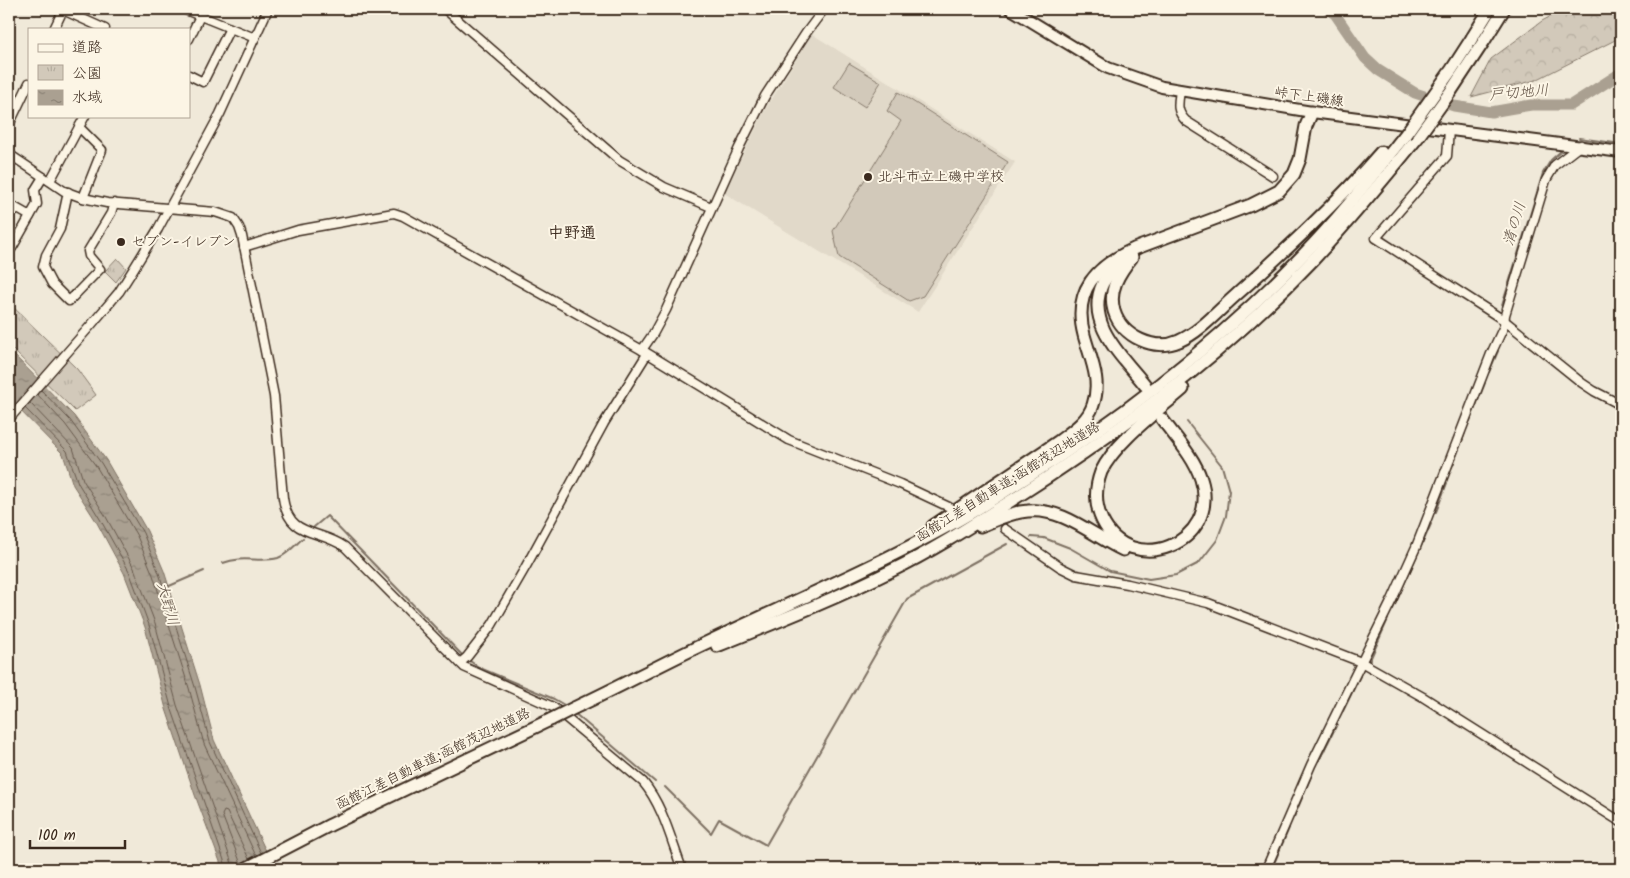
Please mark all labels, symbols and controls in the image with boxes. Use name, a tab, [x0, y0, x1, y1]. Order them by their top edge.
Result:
legend	[28, 28, 190, 118]
text: 道路	[72, 36, 102, 60]
text: 公園	[72, 62, 102, 86]
water label: 戸切地川	[1488, 78, 1550, 108]
street label: 峠下上磯線	[1273, 81, 1345, 113]
text: 水域	[72, 86, 102, 110]
place label: 北斗市立上磯中学校	[878, 166, 1004, 188]
marker: 北斗市立上磯中学校	[862, 171, 874, 183]
water label: 清の川	[1497, 199, 1533, 249]
district label: 中野通	[548, 221, 596, 246]
place label: セブン-イレブン	[131, 231, 235, 253]
marker: セブン-イレブン	[115, 236, 127, 248]
street label: 函館江差自動車道;函館茂辺地道路	[911, 416, 1105, 548]
water label: 大野川	[149, 579, 185, 629]
street label: 函館江差自動車道;函館茂辺地道路	[332, 702, 534, 816]
scale bar	[30, 818, 125, 850]
text: 100 m	[38, 824, 76, 848]

